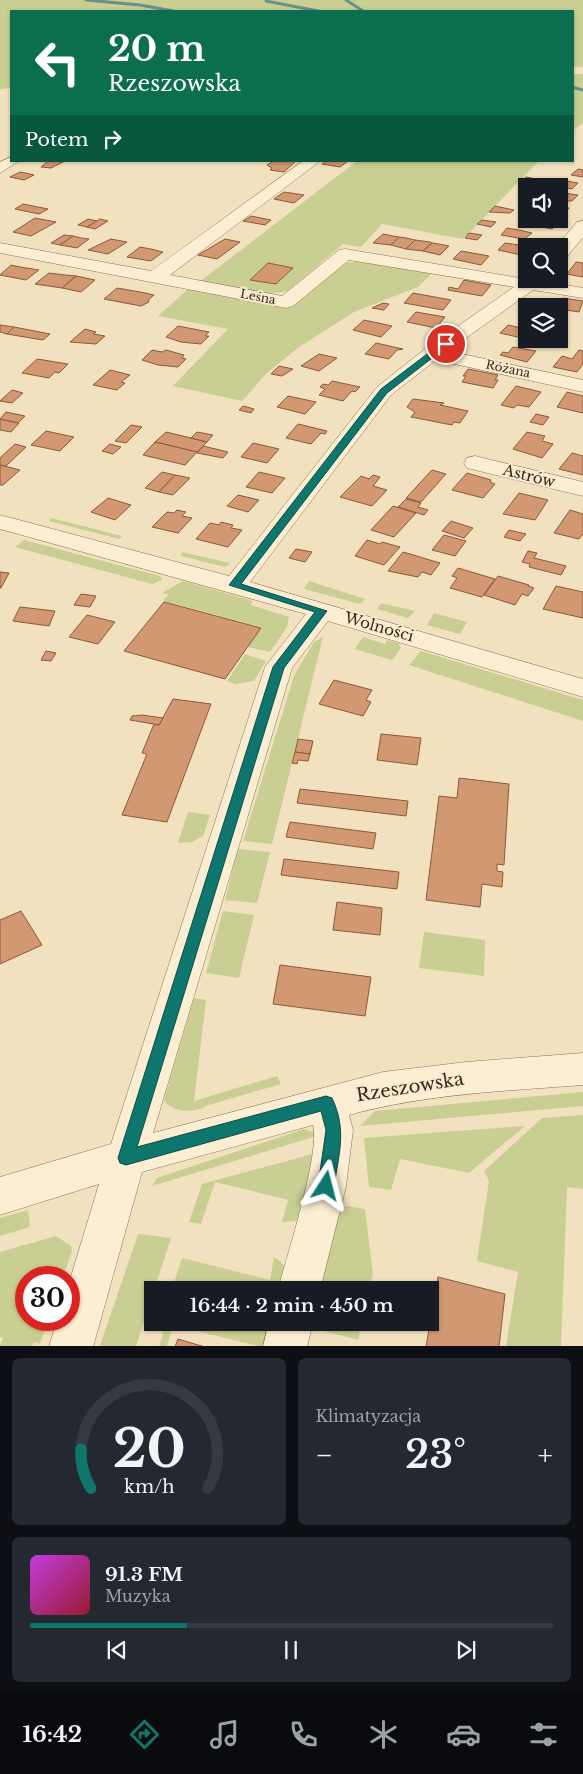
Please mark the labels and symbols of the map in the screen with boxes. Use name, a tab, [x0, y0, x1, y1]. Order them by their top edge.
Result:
street label: Leśna	[239, 286, 278, 307]
pin	[425, 323, 467, 365]
street label: Różana	[484, 356, 532, 381]
street label: Astrów	[500, 460, 558, 491]
street label: Wolności	[341, 607, 416, 645]
street label: Rzeszowska	[355, 1068, 465, 1106]
position arrow	[299, 1159, 351, 1211]
speed limit sign: 30	[15, 1266, 80, 1331]

